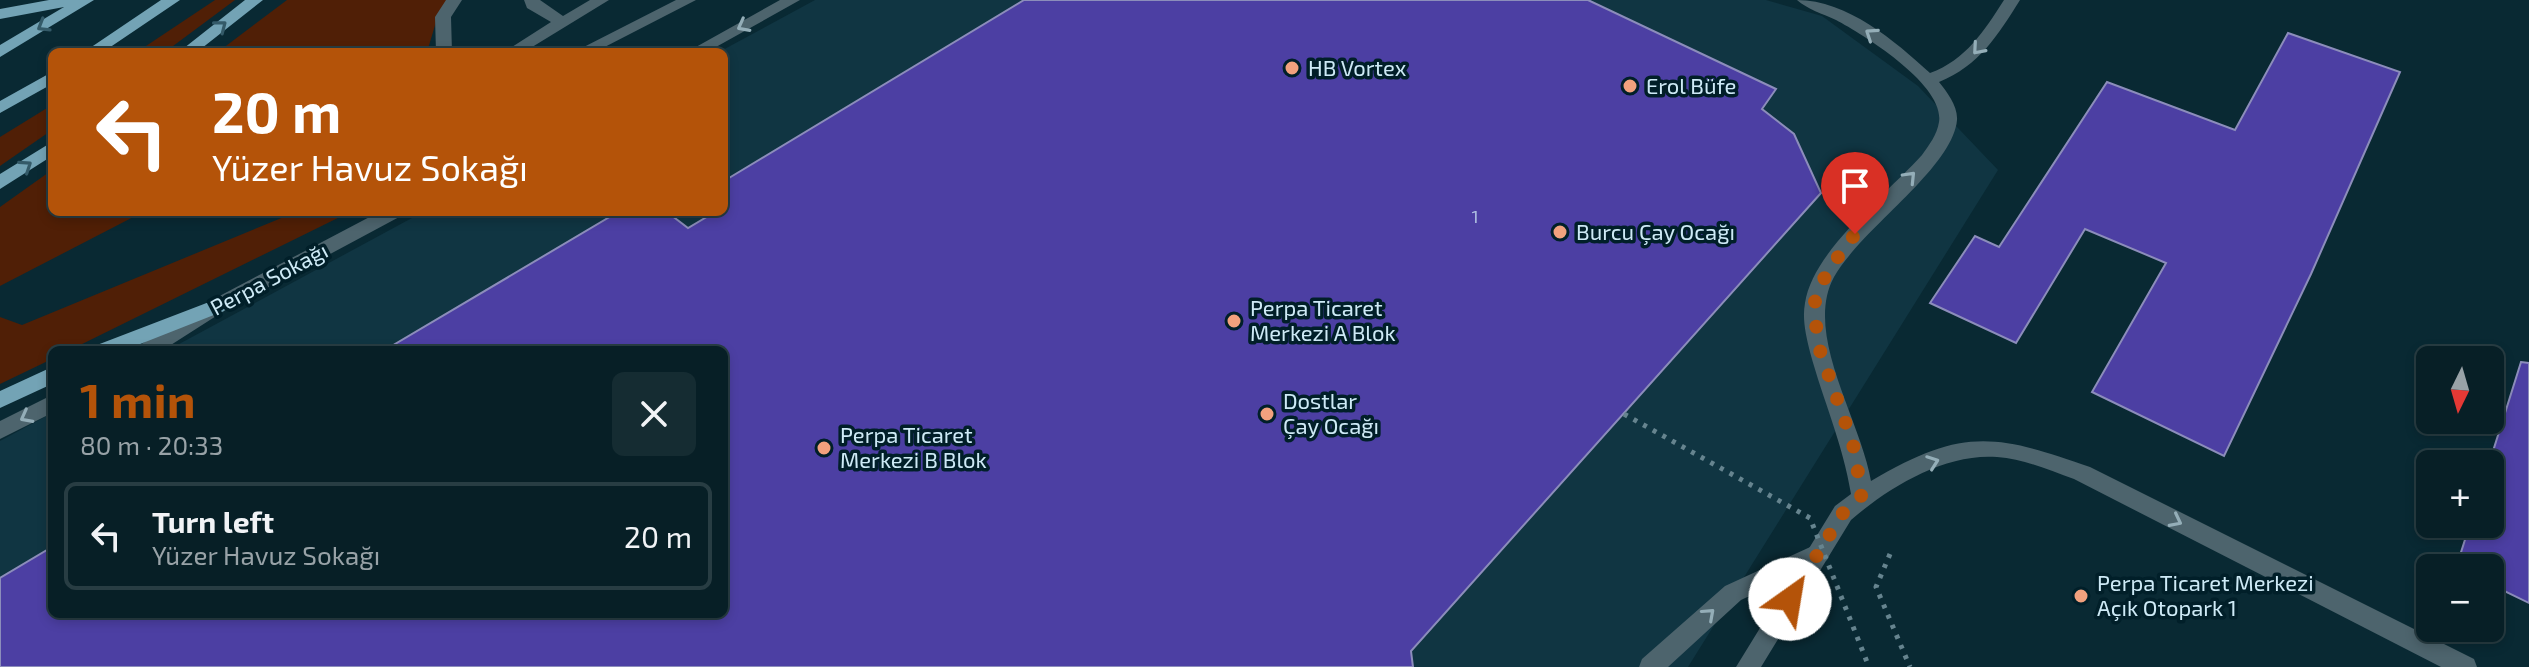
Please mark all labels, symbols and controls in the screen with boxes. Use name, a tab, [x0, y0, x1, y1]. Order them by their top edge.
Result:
one-way arrow	[37, 16, 52, 32]
one-way arrow	[738, 16, 752, 32]
one-way arrow	[212, 21, 226, 36]
one-way arrow	[1865, 28, 1879, 43]
one-way arrow	[1973, 40, 1988, 55]
place label: HB Vortex	[1308, 54, 1407, 80]
marker: HB Vortex	[1283, 59, 1301, 77]
place label: Erol Büfe	[1646, 72, 1736, 98]
text: 20 m	[212, 77, 341, 144]
marker: Erol Büfe	[1621, 77, 1639, 95]
icon: left	[80, 80, 184, 184]
text: Yüzer Havuz Sokağı	[212, 145, 528, 188]
pin	[1821, 152, 1889, 234]
one-way arrow	[17, 161, 32, 176]
icon: arrive	[1833, 164, 1877, 208]
one-way arrow	[1901, 172, 1915, 186]
house number: 1	[1471, 205, 1479, 227]
place label: Burcu Çay Ocağı	[1576, 218, 1735, 246]
marker: Burcu Çay Ocağı	[1551, 223, 1569, 241]
street label: Perpa Sokağı	[205, 236, 332, 320]
place label: Perpa Ticaret Merkezi A Blok	[1250, 294, 1396, 345]
marker: Perpa Ticaret Merkezi A Blok	[1225, 312, 1243, 330]
north arrow	[2416, 346, 2504, 434]
map controls	[2416, 346, 2504, 642]
text: 1 min	[80, 370, 196, 428]
button: close	[612, 372, 696, 456]
place label: Dostlar Çay Ocağı	[1283, 387, 1379, 440]
marker: Dostlar Çay Ocağı	[1258, 405, 1276, 423]
one-way arrow	[20, 407, 34, 422]
place label: Perpa Ticaret Merkezi B Blok	[840, 421, 987, 472]
text: 80 m · 20:33	[80, 429, 223, 460]
marker: Perpa Ticaret Merkezi B Blok	[815, 439, 833, 457]
button: +	[2416, 450, 2504, 538]
one-way arrow	[1925, 455, 1939, 472]
text: Turn left	[152, 503, 274, 539]
one-way arrow	[2167, 511, 2182, 526]
icon: left	[84, 514, 128, 558]
text: 20 m	[624, 518, 692, 554]
text: Yüzer Havuz Sokağı	[152, 539, 380, 570]
button: −	[2416, 554, 2504, 642]
position arrow	[1748, 557, 1832, 641]
place label: Perpa Ticaret Merkezi Açık Otopark 1	[2097, 569, 2314, 622]
marker: Perpa Ticaret Merkezi Açık Otopark 1	[2072, 587, 2090, 605]
one-way arrow	[1700, 610, 1715, 624]

